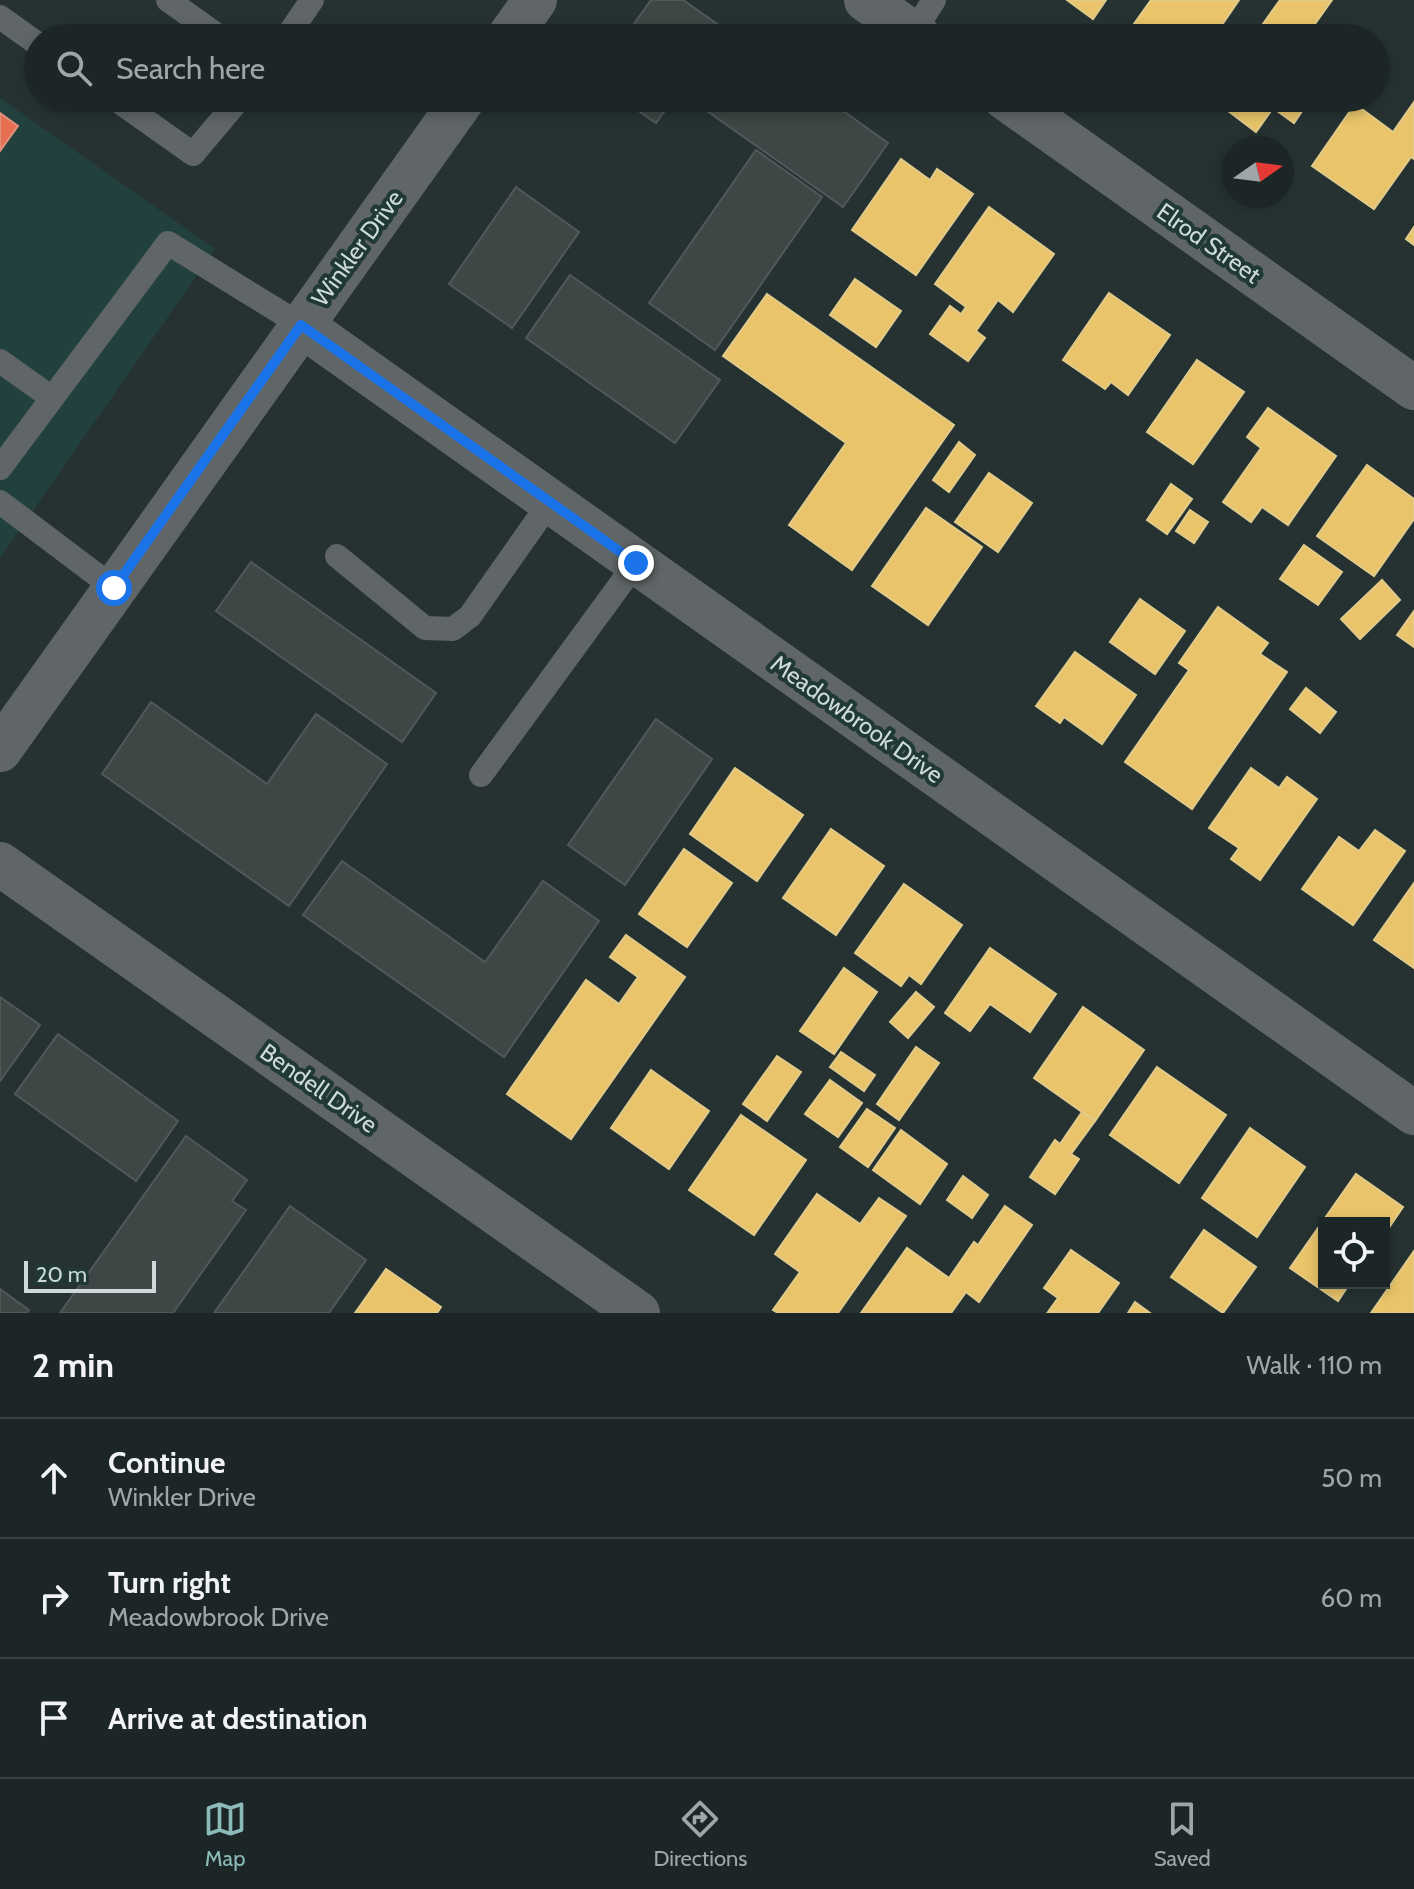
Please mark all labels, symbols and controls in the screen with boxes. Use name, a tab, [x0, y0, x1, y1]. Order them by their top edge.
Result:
search box	[24, 24, 1390, 112]
icon: search	[52, 46, 96, 90]
text: Search here	[116, 50, 265, 87]
north arrow	[1222, 136, 1294, 208]
street label: Winkler Drive	[305, 184, 409, 312]
street label: Elrod Street	[1152, 197, 1266, 289]
route end	[618, 545, 654, 581]
route start	[96, 570, 132, 606]
street label: Meadowbrook Drive	[765, 649, 949, 789]
street label: Bendell Drive	[255, 1037, 383, 1139]
map controls	[1318, 1217, 1390, 1289]
button: locate	[1318, 1217, 1390, 1289]
scale bar	[24, 1257, 156, 1293]
text: 20 m	[36, 1261, 87, 1288]
text: 2 min	[32, 1344, 114, 1386]
text: Walk · 110 m	[1247, 1349, 1382, 1381]
text: Continue	[108, 1444, 225, 1481]
icon: ahead	[32, 1456, 76, 1500]
text: 50 m	[1321, 1462, 1382, 1494]
text: Winkler Drive	[108, 1481, 256, 1513]
text: Turn right	[108, 1564, 231, 1601]
icon: right	[32, 1576, 76, 1620]
text: 60 m	[1320, 1582, 1382, 1614]
text: Meadowbrook Drive	[108, 1601, 329, 1633]
icon: arrive	[32, 1696, 76, 1740]
text: Arrive at destination	[108, 1700, 368, 1737]
tab: Map	[203, 1797, 247, 1872]
tab: Directions	[653, 1797, 747, 1872]
tab: Saved	[1154, 1797, 1211, 1872]

